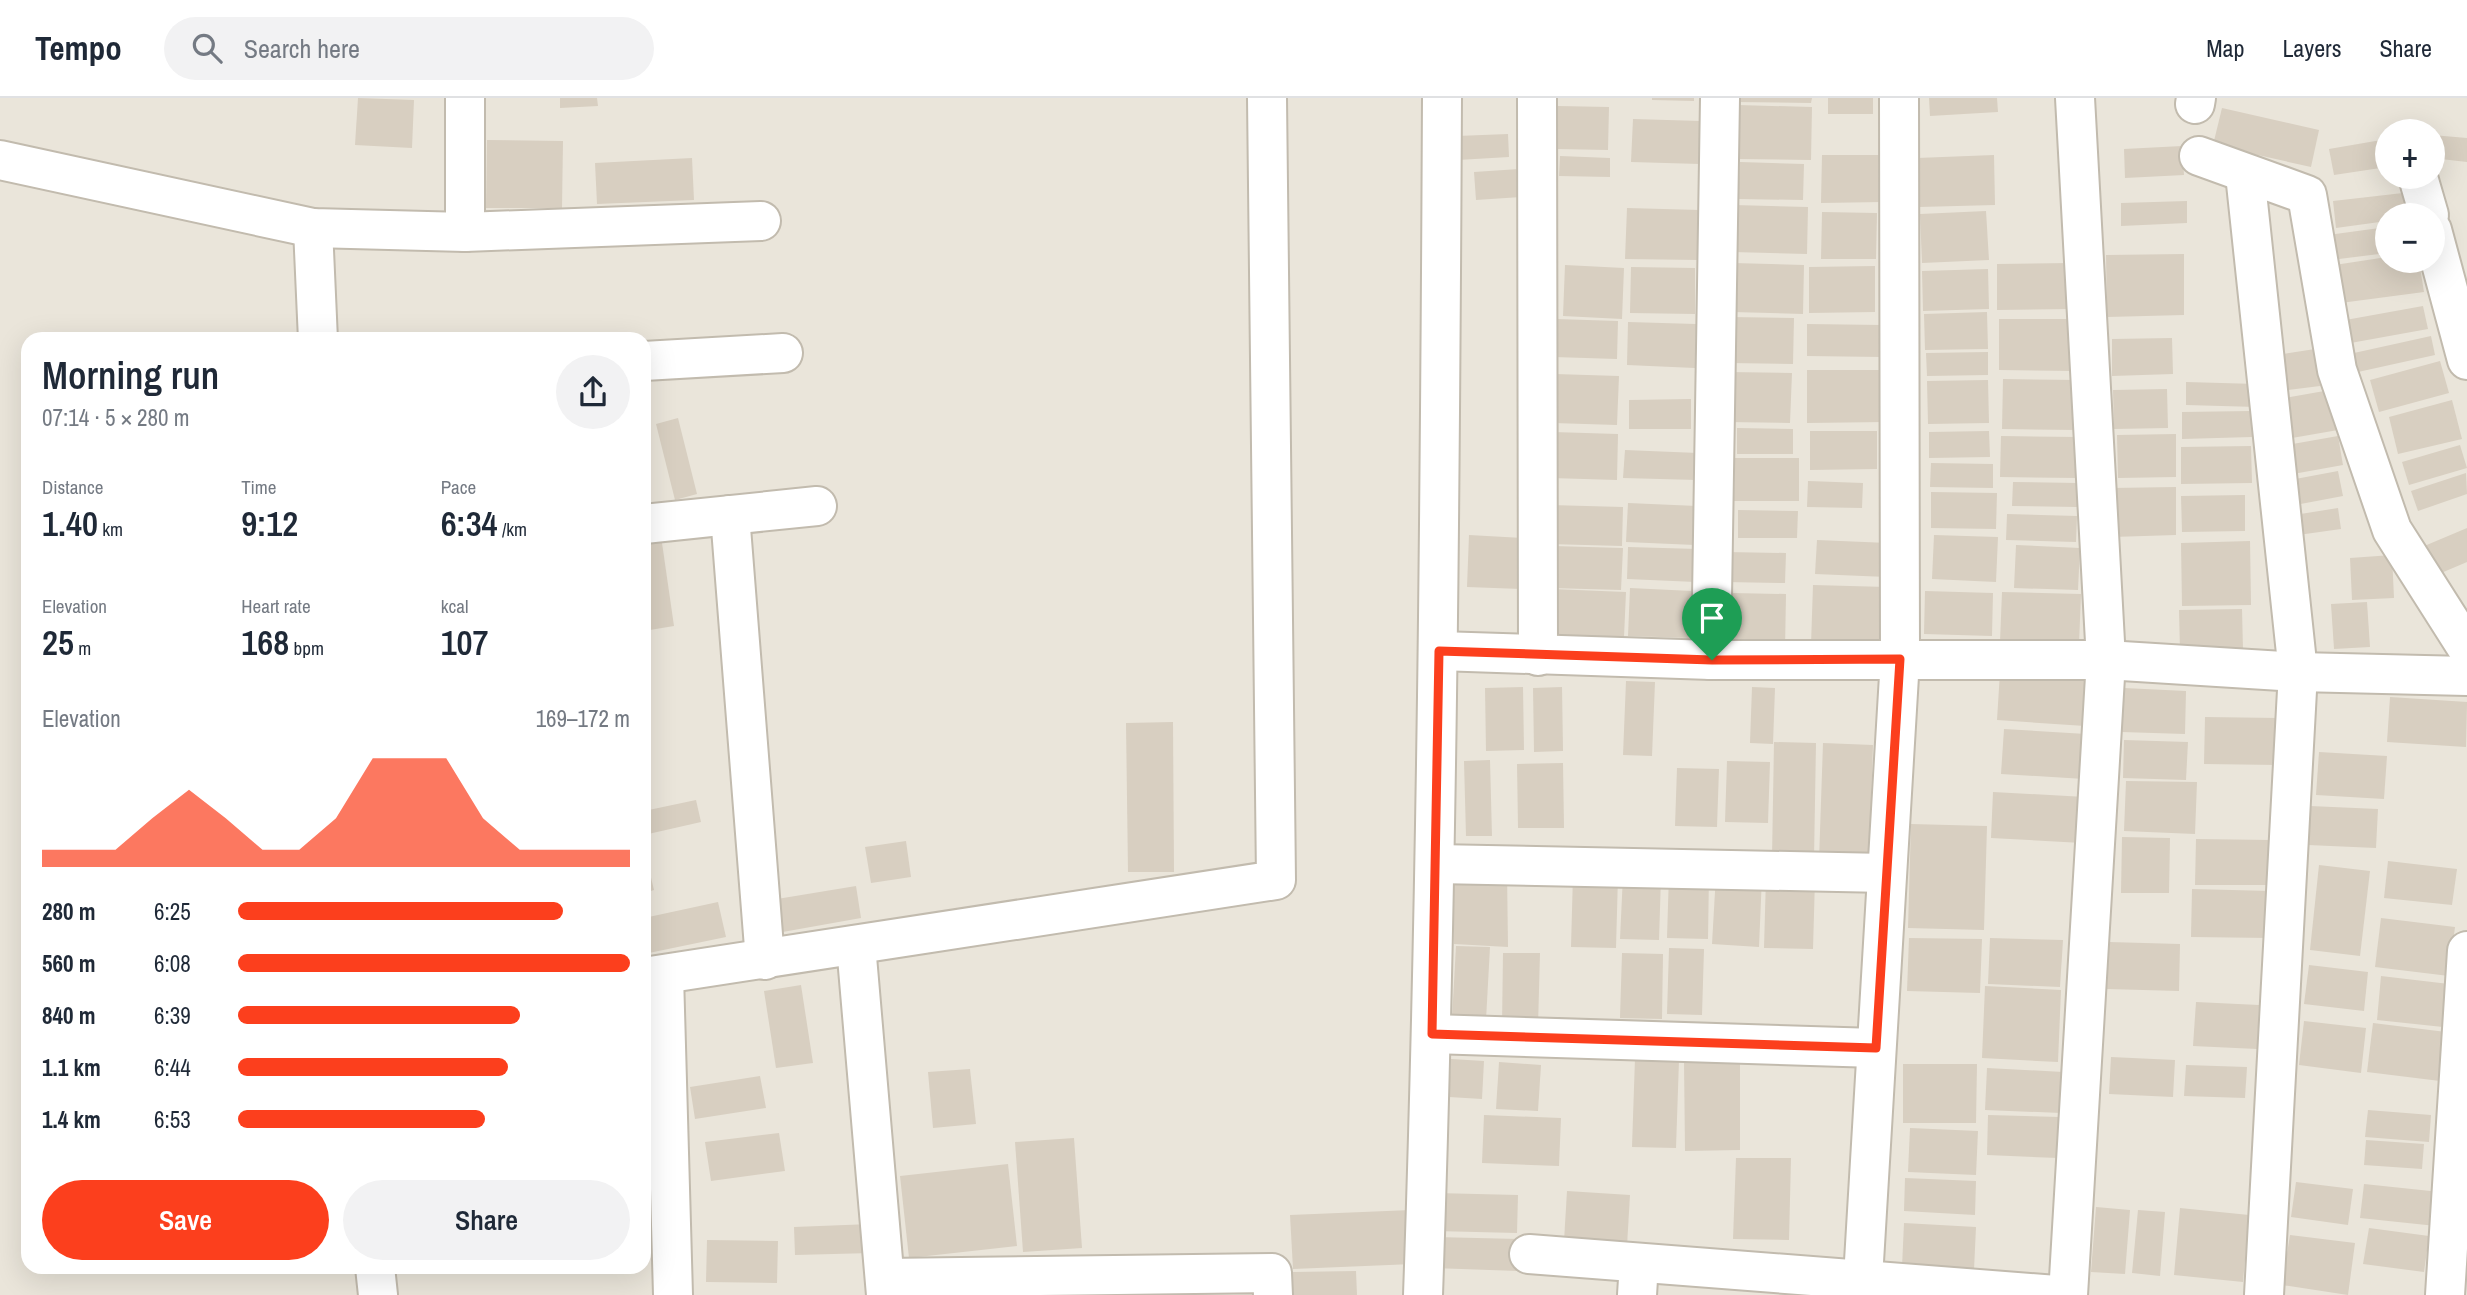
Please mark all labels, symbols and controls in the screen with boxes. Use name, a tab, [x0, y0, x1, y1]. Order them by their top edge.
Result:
search box	[164, 17, 654, 80]
text: Tempo	[35, 26, 122, 70]
icon: search	[188, 29, 226, 67]
text: Search here	[244, 31, 360, 66]
text: Map	[2206, 32, 2244, 64]
text: Layers	[2282, 32, 2341, 64]
text: Share	[2379, 32, 2432, 64]
map controls	[2375, 119, 2445, 273]
button: +	[2375, 119, 2445, 189]
button: −	[2375, 203, 2445, 273]
text: Morning run	[42, 350, 219, 401]
button: share	[556, 355, 630, 429]
text: 07:14 · 5 × 280 m	[42, 402, 189, 433]
text: Distance	[42, 474, 103, 500]
text: Time	[241, 474, 276, 500]
text: Pace	[441, 474, 476, 500]
text: 1.40	[42, 500, 98, 547]
text: 9:12	[241, 500, 298, 547]
text: 6:34	[441, 500, 498, 547]
text: km	[98, 516, 123, 542]
text: /km	[498, 516, 527, 542]
pin	[1682, 588, 1742, 660]
text: Elevation	[42, 593, 107, 619]
text: Heart rate	[241, 593, 311, 619]
text: kcal	[441, 593, 468, 619]
icon: arrive	[1693, 599, 1731, 637]
text: 25	[42, 619, 74, 666]
text: 168	[241, 619, 289, 666]
text: 107	[441, 619, 489, 666]
text: m	[74, 635, 91, 661]
text: bpm	[289, 635, 324, 661]
text: Elevation	[42, 703, 121, 734]
text: 169–172 m	[536, 703, 630, 734]
text: 280 m	[42, 896, 95, 927]
text: 6:25	[154, 896, 191, 927]
text: 560 m	[42, 948, 95, 979]
text: 6:08	[154, 948, 191, 979]
text: 840 m	[42, 1000, 95, 1031]
text: 6:39	[154, 1000, 191, 1031]
text: 1.1 km	[42, 1052, 101, 1083]
text: 6:44	[154, 1052, 191, 1083]
text: 1.4 km	[42, 1104, 101, 1135]
text: 6:53	[154, 1104, 191, 1135]
button: Save	[42, 1180, 329, 1260]
button: Share	[343, 1180, 630, 1260]

